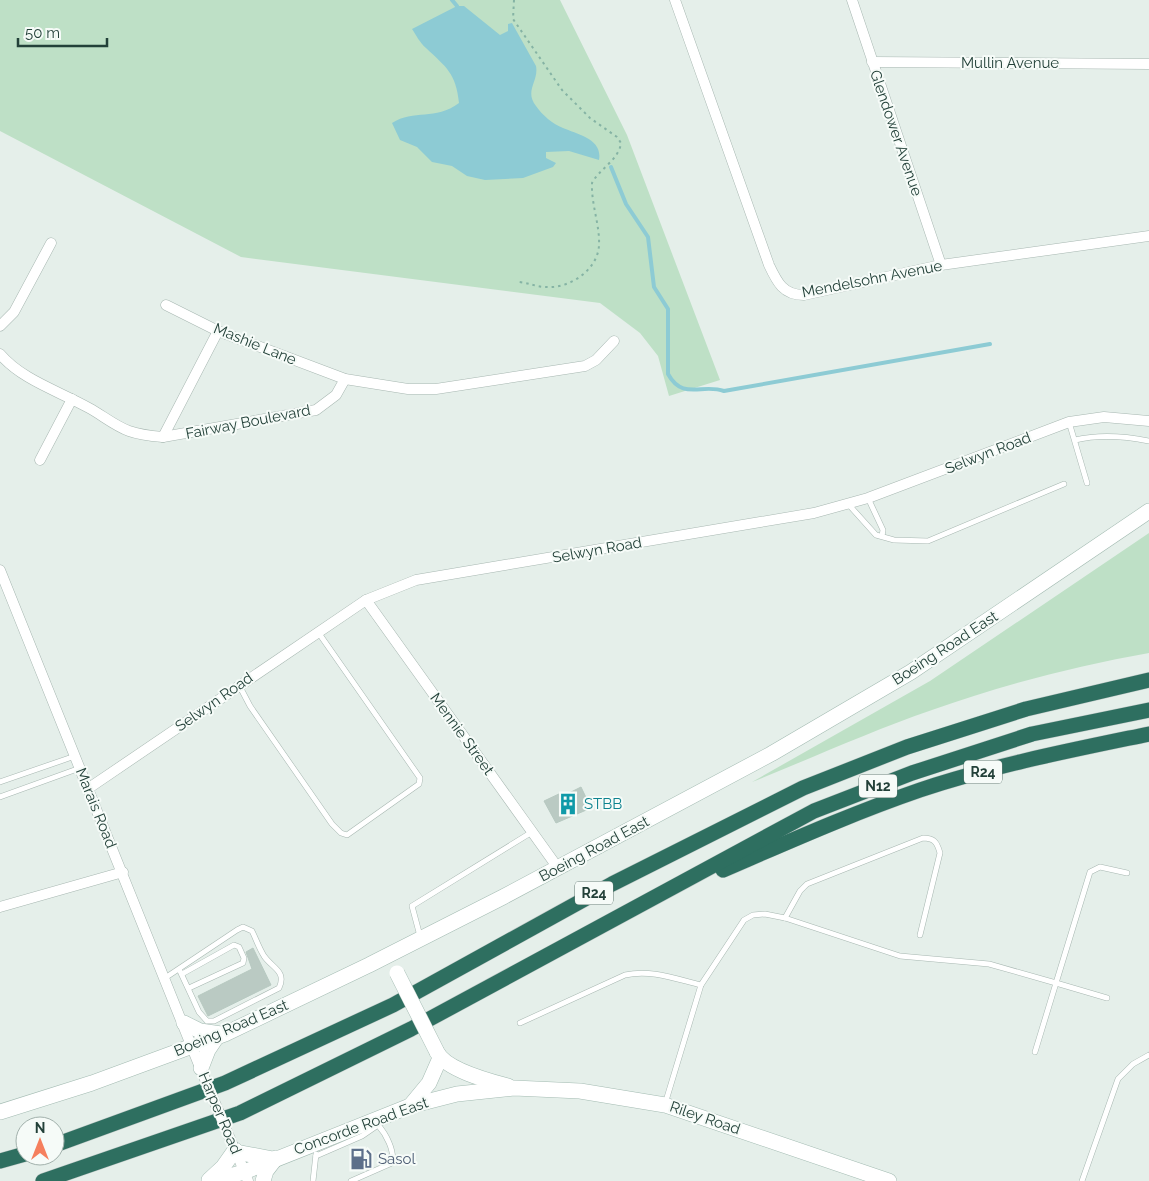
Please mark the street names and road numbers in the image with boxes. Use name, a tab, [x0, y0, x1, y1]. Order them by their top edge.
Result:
street label: Mullin Avenue	[961, 54, 1059, 72]
street label: Glendower Avenue	[866, 68, 926, 199]
street label: Mendelsohn Avenue	[800, 257, 944, 301]
street label: Mashie Lane	[211, 319, 299, 369]
street label: Fairway Boulevard	[184, 401, 312, 443]
street label: Selwyn Road	[942, 428, 1034, 478]
street label: Selwyn Road	[551, 533, 643, 567]
street label: Boeing Road East	[889, 607, 1001, 689]
street label: Selwyn Road	[172, 669, 256, 735]
street label: Mennie Street	[426, 690, 498, 778]
road number: R24	[964, 760, 1002, 784]
street label: Marais Road	[72, 765, 120, 851]
road number: N12	[859, 774, 897, 798]
street label: Boeing Road East	[536, 812, 652, 886]
road number: R24	[575, 881, 613, 904]
street label: Boeing Road East	[171, 996, 291, 1060]
street label: Harper Road	[195, 1069, 245, 1157]
street label: Concorde Road East	[291, 1093, 431, 1159]
street label: Riley Road	[667, 1098, 743, 1138]

